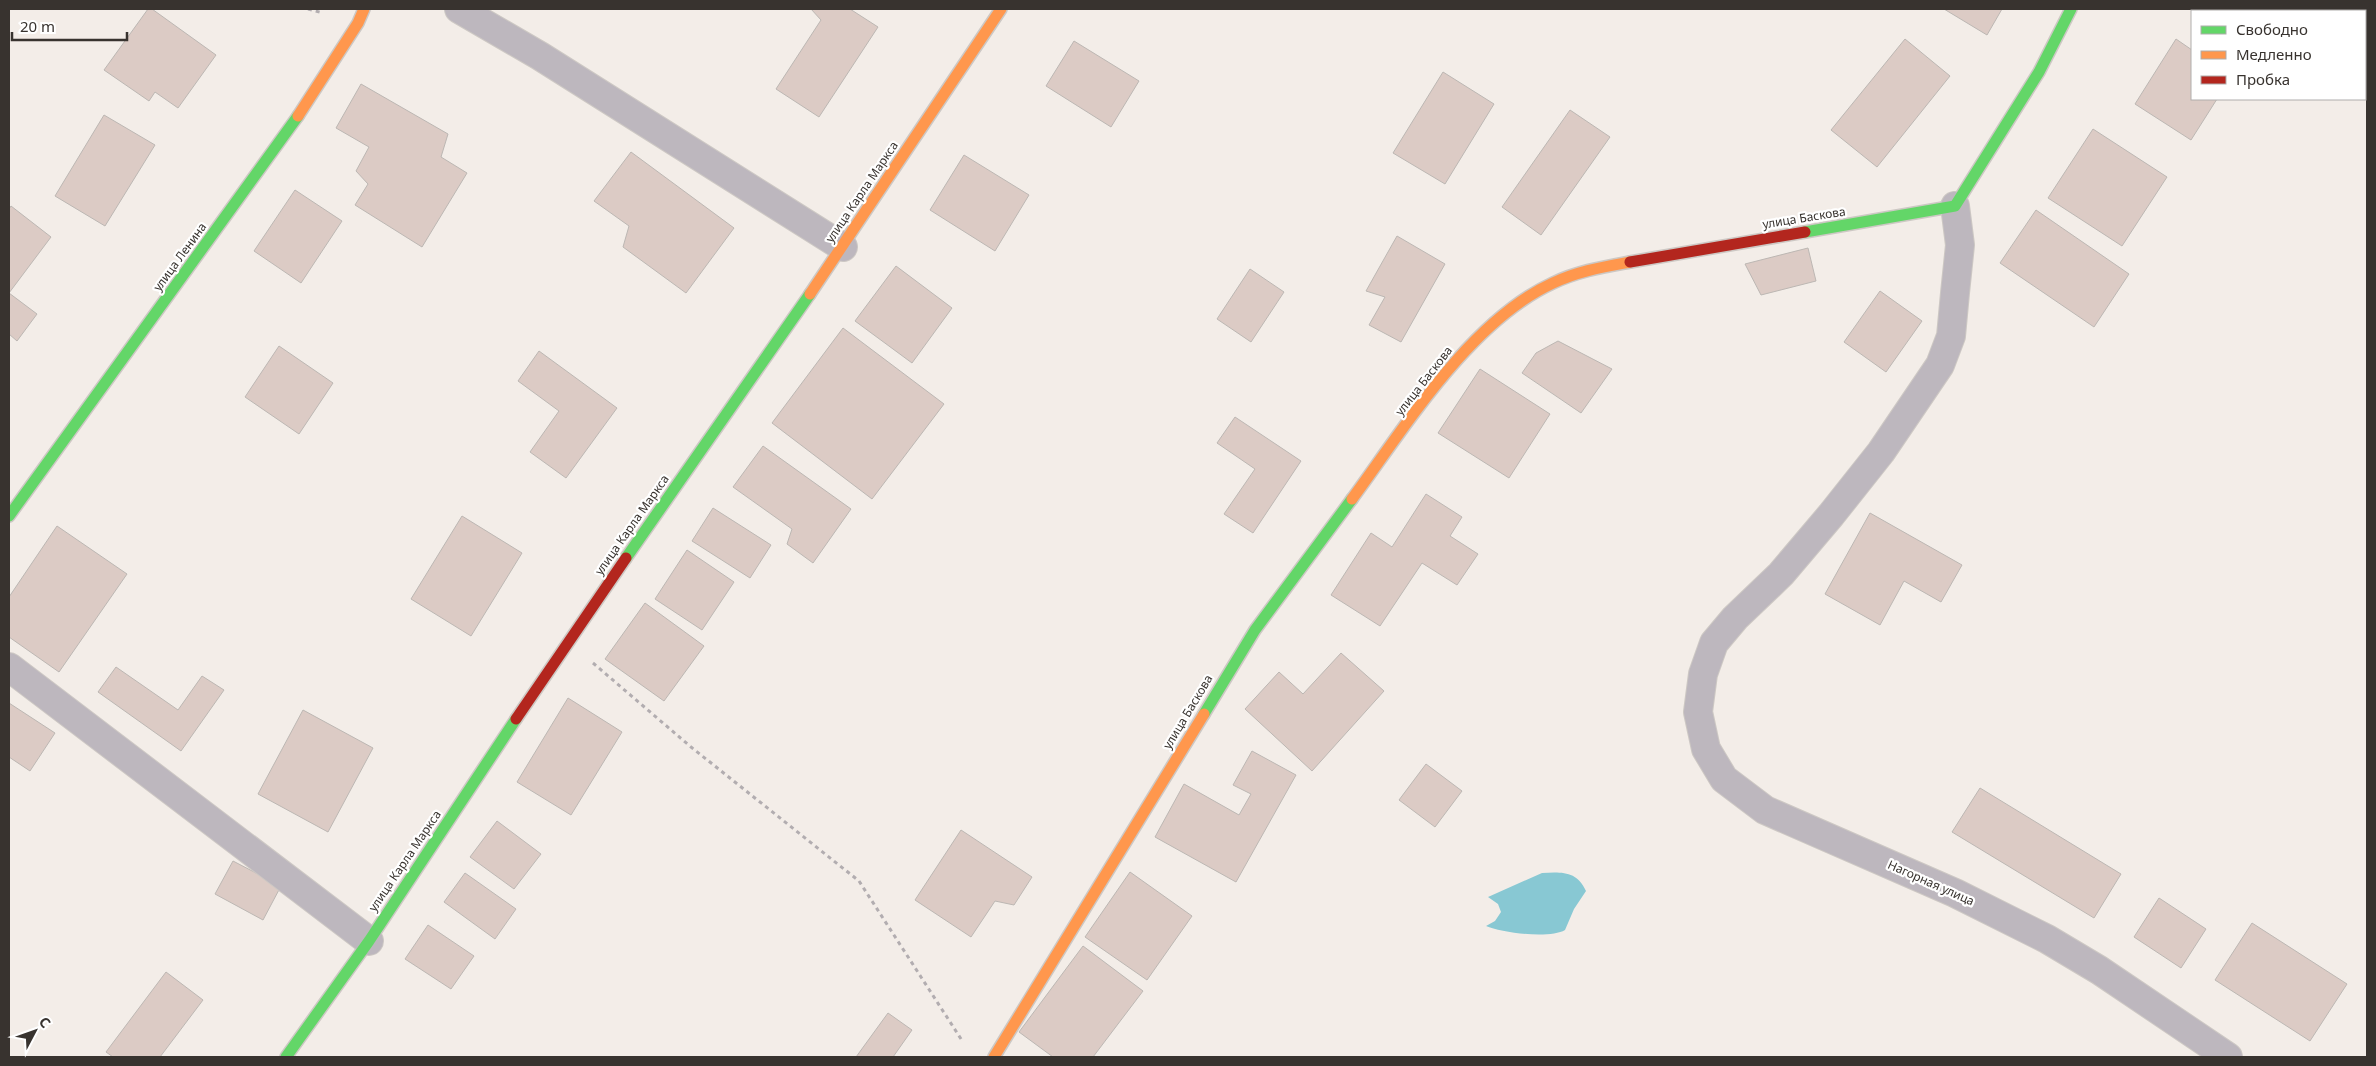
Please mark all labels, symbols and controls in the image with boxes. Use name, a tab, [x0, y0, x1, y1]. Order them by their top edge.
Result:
scale bar	[12, 10, 128, 42]
legend	[2191, 10, 2366, 100]
text: 20 m	[20, 16, 55, 36]
text: Свободно	[2236, 19, 2308, 39]
text: Медленно	[2236, 44, 2312, 64]
text: Пробка	[2236, 69, 2290, 89]
street label: улица Карла Маркса	[821, 138, 902, 246]
street label: улица Баскова	[1761, 203, 1847, 232]
street label: улица Ленина	[149, 219, 210, 294]
street label: улица Баскова	[1391, 342, 1456, 419]
street label: улица Карла Маркса	[591, 471, 673, 578]
street label: улица Баскова	[1159, 671, 1216, 752]
street label: улица Карла Маркса	[364, 807, 445, 915]
street label: Нагорная улица	[1885, 856, 1977, 909]
north arrow	[10, 1006, 60, 1056]
text: С	[35, 1013, 55, 1032]

